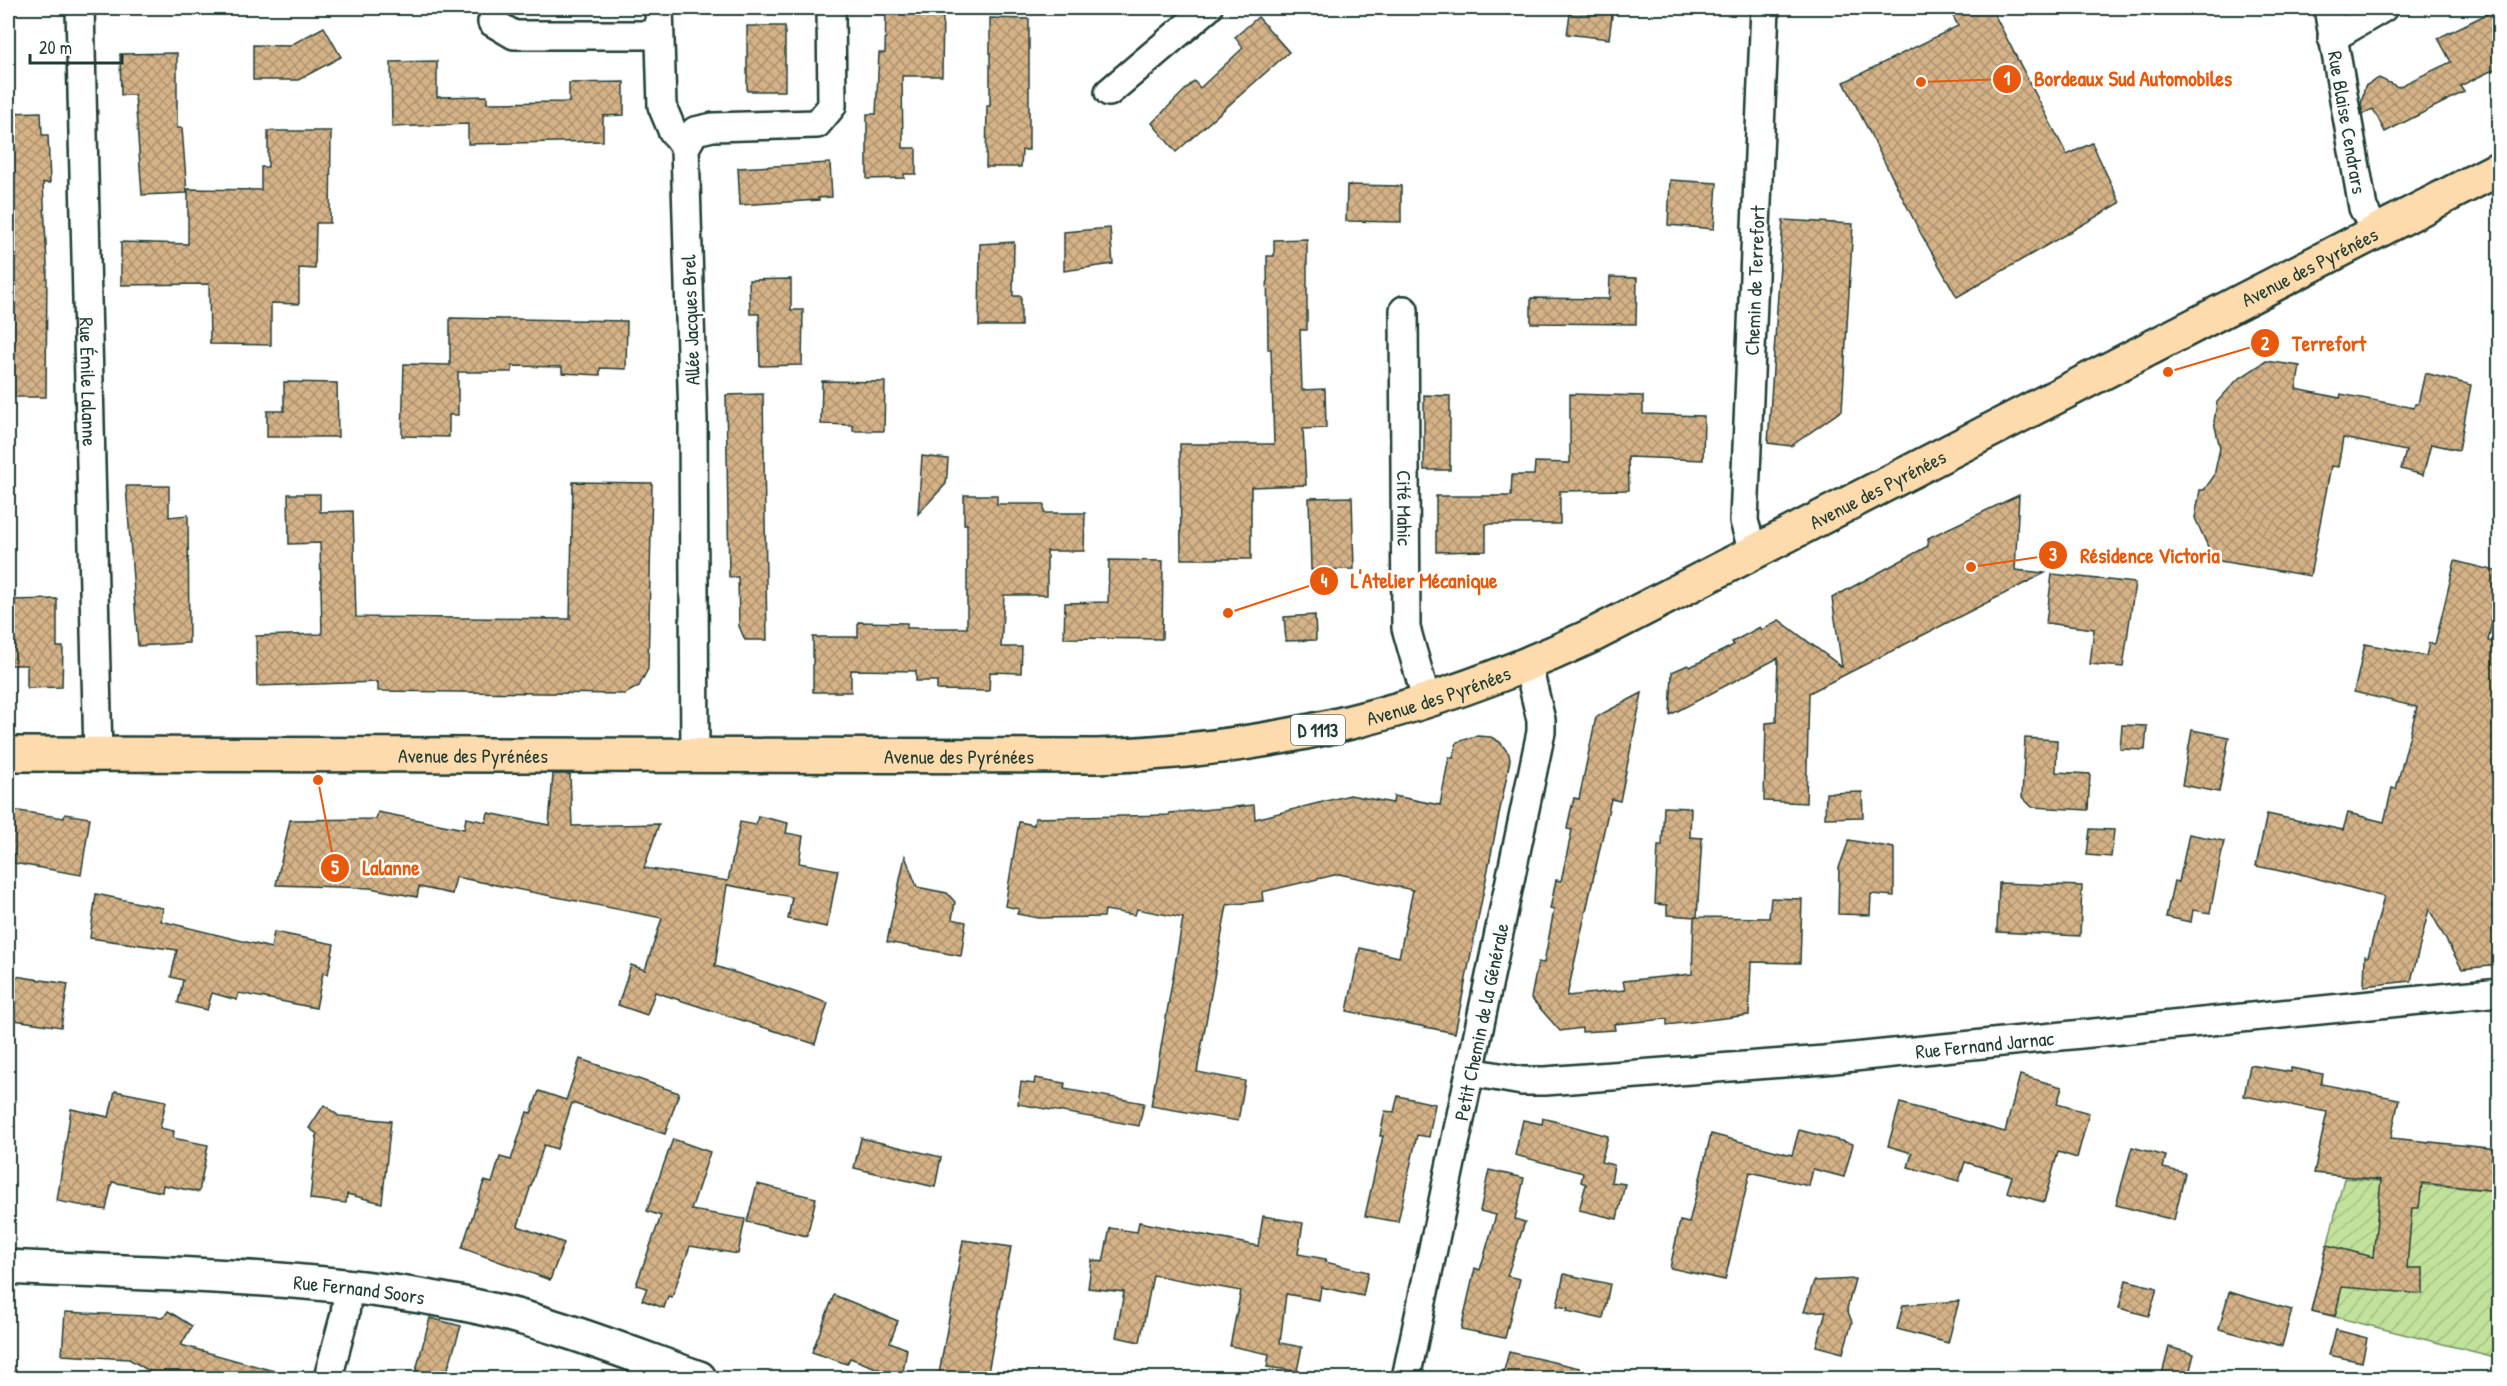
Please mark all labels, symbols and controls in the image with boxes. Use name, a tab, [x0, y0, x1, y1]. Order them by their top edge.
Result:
scale bar	[30, 27, 122, 65]
text: 20 m	[39, 35, 72, 60]
street label: Rue Blaise Cendrars	[2322, 49, 2374, 196]
callout: Bordeaux Sud Automobiles	[1992, 60, 2244, 99]
text: Bordeaux Sud Automobiles	[2034, 64, 2232, 93]
text: 1	[2004, 66, 2011, 91]
street label: Chemin de Terrefort	[1737, 204, 1770, 356]
street label: Avenue des Pyrénées	[2237, 220, 2382, 312]
street label: Allée Jacques Brel	[674, 254, 706, 386]
street label: Rue Émile Lalanne	[74, 317, 104, 447]
callout: Terrefort	[2250, 324, 2378, 363]
text: Terrefort	[2291, 329, 2367, 358]
text: 2	[2261, 331, 2270, 356]
street label: Avenue des Pyrénées	[1804, 442, 1950, 535]
street label: Cité Mahic	[1392, 470, 1419, 546]
callout: Résidence Victoria	[2038, 536, 2232, 575]
text: Résidence Victoria	[2080, 541, 2220, 570]
text: 3	[2049, 542, 2057, 567]
callout: L'Atelier Mécanique	[1309, 561, 1509, 600]
text: L'Atelier Mécanique	[1351, 566, 1498, 596]
text: 4	[1321, 568, 1328, 593]
street label: Avenue des Pyrénées	[1363, 659, 1514, 731]
road number: D 1113	[1291, 715, 1345, 745]
street label: Avenue des Pyrénées	[398, 741, 548, 768]
street label: Avenue des Pyrénées	[884, 742, 1034, 769]
callout: Lalanne	[320, 849, 431, 888]
text: Lalanne	[362, 853, 420, 882]
text: 5	[331, 855, 339, 880]
street label: Petit Chemin de la Générale	[1447, 920, 1514, 1123]
street label: Rue Fernand Jarnac	[1914, 1023, 2055, 1064]
street label: Rue Fernand Soors	[293, 1268, 427, 1310]

